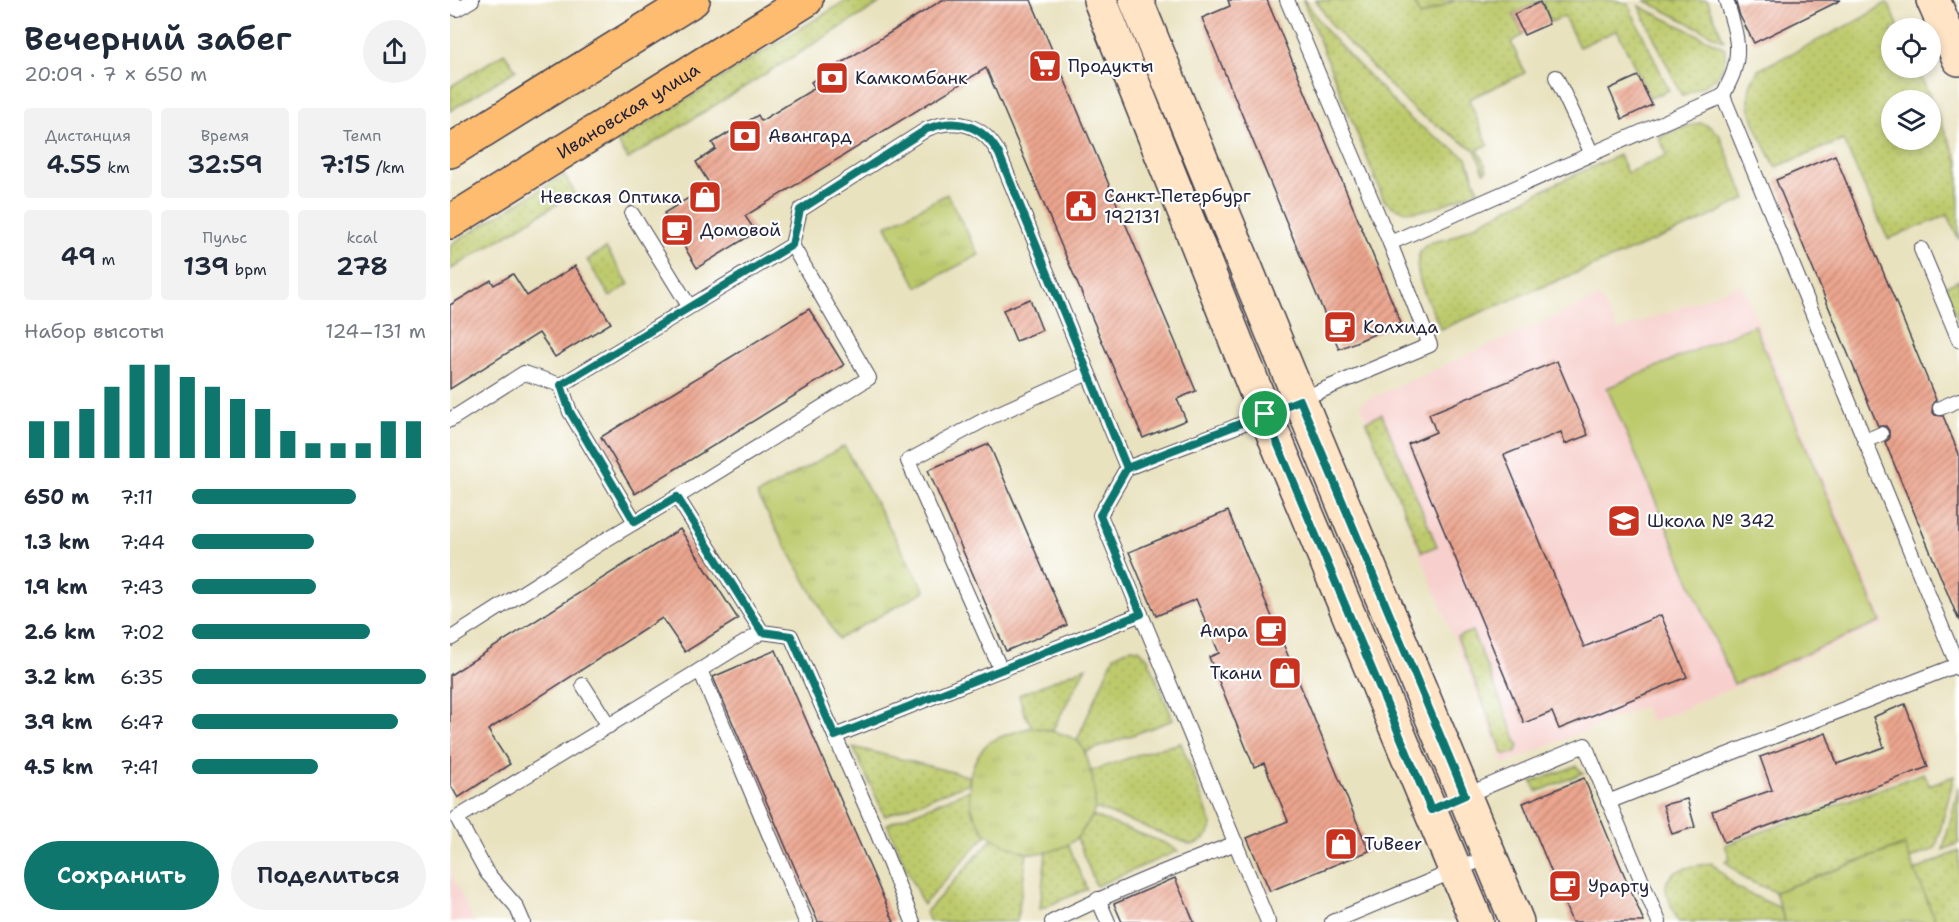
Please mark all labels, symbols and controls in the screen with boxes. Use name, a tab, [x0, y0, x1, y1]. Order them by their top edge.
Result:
text: Вечерний забег	[24, 16, 292, 61]
map controls	[1881, 18, 1941, 150]
button: locate	[1881, 18, 1941, 78]
button: share	[363, 20, 426, 83]
supermarket icon: Продукты	[1027, 48, 1063, 84]
place label: Продукты	[1068, 54, 1154, 78]
street label: Ивановская улица	[552, 57, 704, 165]
bank icon: Камкомбанк	[814, 60, 850, 96]
text: 20:09 · 7 × 650 m	[24, 61, 207, 87]
place label: Камкомбанк	[855, 66, 968, 90]
button: layers	[1881, 90, 1941, 150]
bank icon: Авангард	[727, 118, 763, 154]
place label: Авангард	[768, 124, 852, 148]
text: Дистанция	[45, 125, 131, 146]
text: Время	[201, 125, 249, 146]
text: Темп	[343, 125, 381, 146]
text: 4.55	[46, 146, 102, 181]
text: 32:59	[187, 146, 263, 181]
text: 7:15	[319, 146, 371, 181]
text: km	[102, 157, 130, 178]
text: /km	[371, 157, 405, 178]
shop icon: Невская Оптика	[687, 179, 723, 215]
place label: Санкт-Петербург 192131	[1104, 184, 1251, 229]
place label: Невская Оптика	[540, 185, 682, 209]
public building icon: Санкт-Петербург 192131	[1063, 188, 1099, 224]
cafe icon: Домовой	[659, 212, 695, 248]
place label: Домовой	[700, 218, 781, 242]
text: Пульс	[203, 227, 247, 248]
text: kcal	[346, 227, 378, 248]
text: 49	[61, 238, 96, 273]
text: 139	[183, 248, 229, 283]
text: 278	[336, 248, 388, 283]
text: m	[96, 249, 115, 270]
text: bpm	[229, 259, 267, 280]
cafe icon: Колхида	[1322, 309, 1358, 345]
place label: Колхида	[1363, 315, 1438, 339]
text: Набор высоты	[24, 318, 164, 344]
text: 124–131 m	[325, 318, 426, 344]
pin	[1239, 388, 1290, 439]
icon: arrive	[1248, 397, 1281, 430]
text: 650 m	[24, 484, 89, 510]
text: 7:11	[120, 484, 153, 510]
school or university icon: Школа № 342	[1606, 503, 1642, 539]
place label: Школа № 342	[1647, 509, 1775, 533]
text: 1.3 km	[24, 529, 90, 555]
text: 7:44	[120, 529, 165, 555]
text: 1.9 km	[24, 574, 87, 600]
text: 7:43	[120, 574, 164, 600]
cafe icon: Амра	[1253, 613, 1289, 649]
text: 2.6 km	[24, 619, 95, 645]
text: 7:02	[120, 619, 165, 645]
place label: Амра	[1199, 619, 1248, 643]
shop icon: Ткани	[1267, 655, 1303, 691]
place label: Ткани	[1210, 661, 1262, 685]
text: 3.2 km	[24, 664, 95, 690]
text: 6:35	[120, 664, 163, 690]
text: 3.9 km	[24, 709, 93, 735]
text: 6:47	[120, 709, 164, 735]
text: 4.5 km	[24, 754, 93, 780]
text: 7:41	[120, 754, 159, 780]
shop icon: TuBeer	[1323, 826, 1359, 862]
place label: TuBeer	[1364, 832, 1422, 856]
button: Сохранить	[24, 841, 219, 910]
button: Поделиться	[231, 841, 426, 910]
cafe icon: Урарту	[1547, 868, 1583, 904]
place label: Урарту	[1588, 874, 1649, 898]

